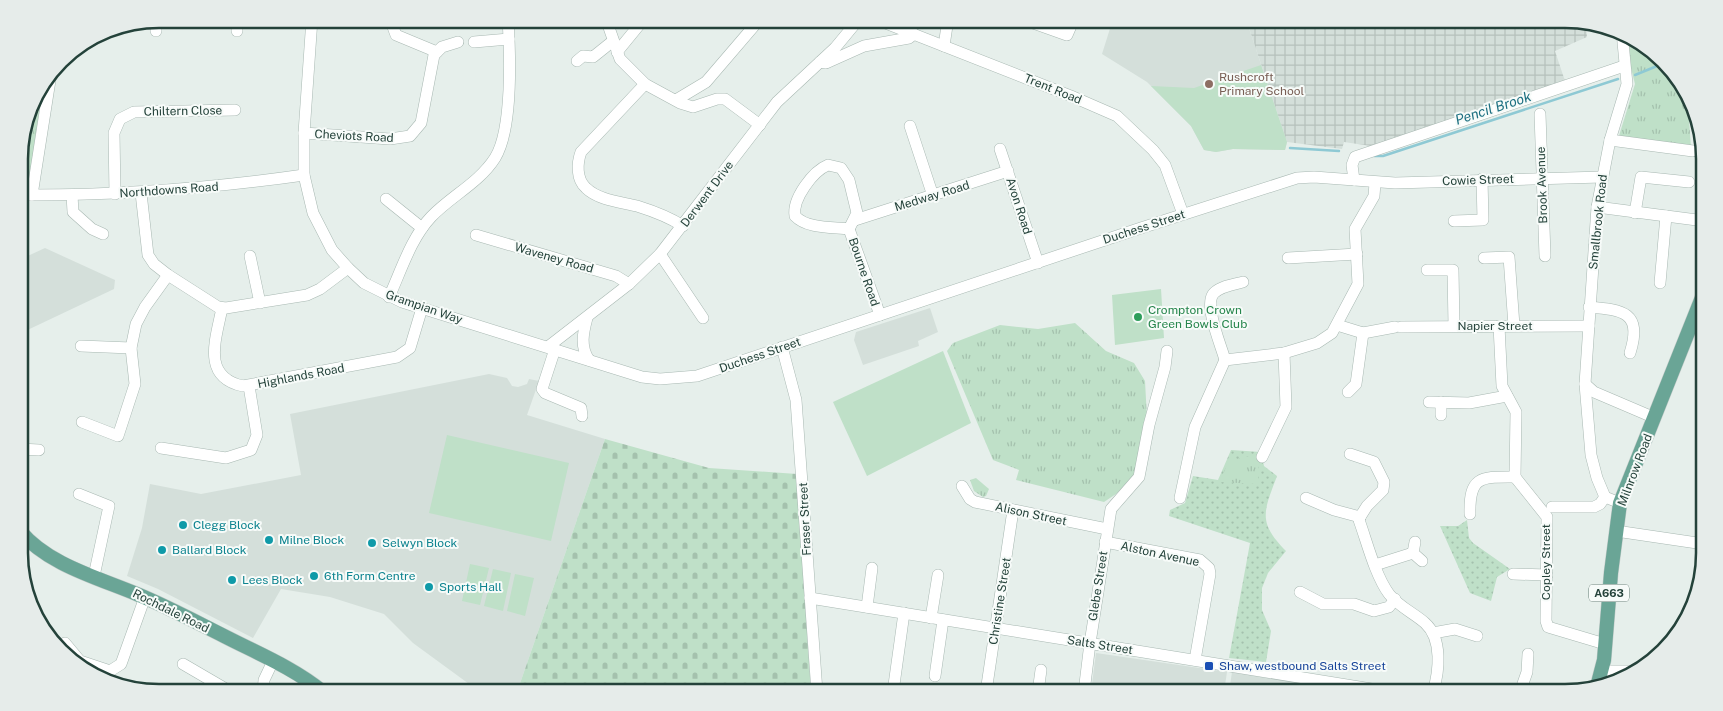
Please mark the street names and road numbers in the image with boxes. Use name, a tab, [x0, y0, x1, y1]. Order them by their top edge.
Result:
street label: Trent Road	[1022, 71, 1084, 107]
street label: Chiltern Close	[144, 103, 223, 119]
street label: Cheviots Road	[314, 127, 394, 145]
street label: Brook Avenue	[1534, 146, 1550, 224]
street label: Derwent Drive	[678, 158, 736, 230]
street label: Cowie Street	[1442, 172, 1515, 188]
street label: Smallbrook Road	[1586, 174, 1610, 270]
street label: Avon Road	[1003, 176, 1035, 236]
street label: Medway Road	[893, 178, 971, 214]
street label: Northdowns Road	[119, 180, 219, 200]
street label: Duchess Street	[1101, 207, 1187, 247]
street label: Bourne Road	[846, 236, 882, 308]
street label: Waveney Road	[513, 240, 595, 276]
street label: Grampian Way	[384, 287, 465, 327]
street label: Napier Street	[1457, 319, 1533, 333]
street label: Duchess Street	[717, 334, 803, 376]
street label: Highlands Road	[256, 361, 346, 391]
street label: Milnrow Road	[1615, 432, 1655, 508]
street label: Fraser Street	[796, 482, 814, 556]
street label: Alison Street	[994, 500, 1068, 528]
street label: Copley Street	[1539, 523, 1553, 600]
street label: Alston Avenue	[1119, 539, 1201, 569]
street label: Glebe Street	[1086, 550, 1111, 622]
street label: Christine Street	[986, 556, 1014, 646]
road number: A663	[1589, 584, 1629, 602]
street label: Rochdale Road	[131, 586, 211, 636]
street label: Salts Street	[1066, 633, 1134, 657]

